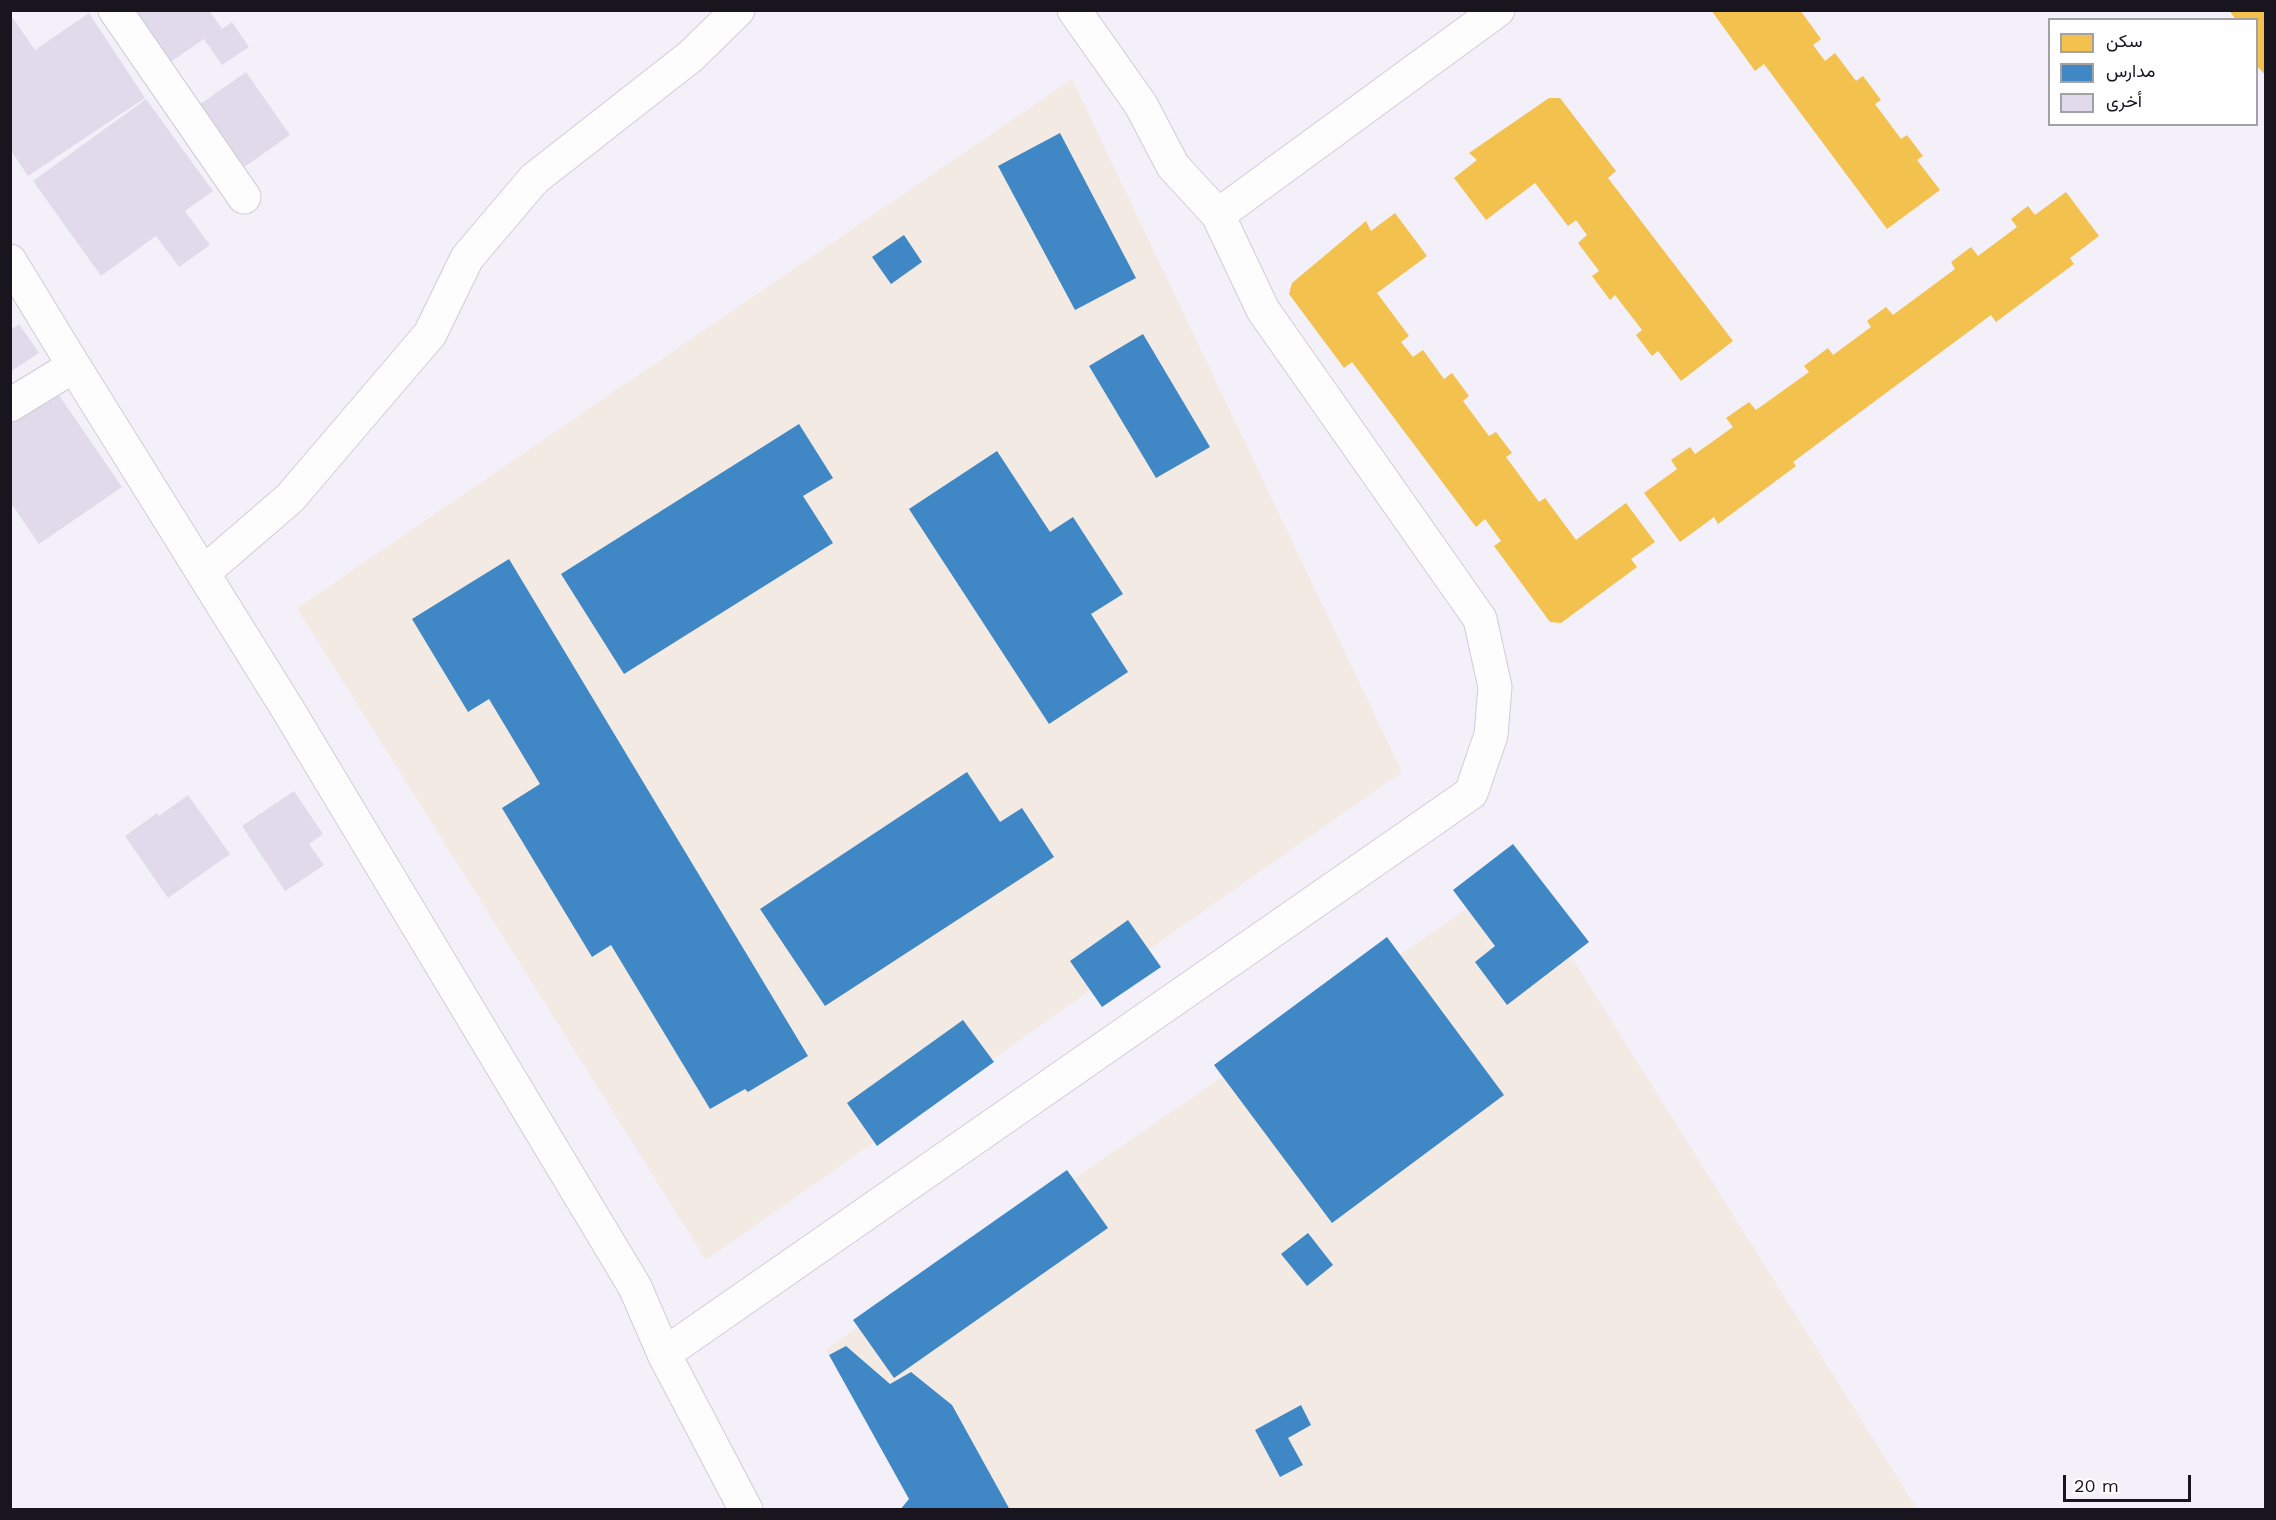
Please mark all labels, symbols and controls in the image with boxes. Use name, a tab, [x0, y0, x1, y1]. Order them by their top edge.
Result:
legend	[2048, 18, 2258, 126]
text: سكن	[2106, 30, 2142, 51]
text: مدارس	[2106, 60, 2155, 81]
text: أخرى	[2106, 90, 2142, 111]
scale bar	[2066, 1463, 2194, 1501]
text: 20 m	[2074, 1475, 2119, 1496]

